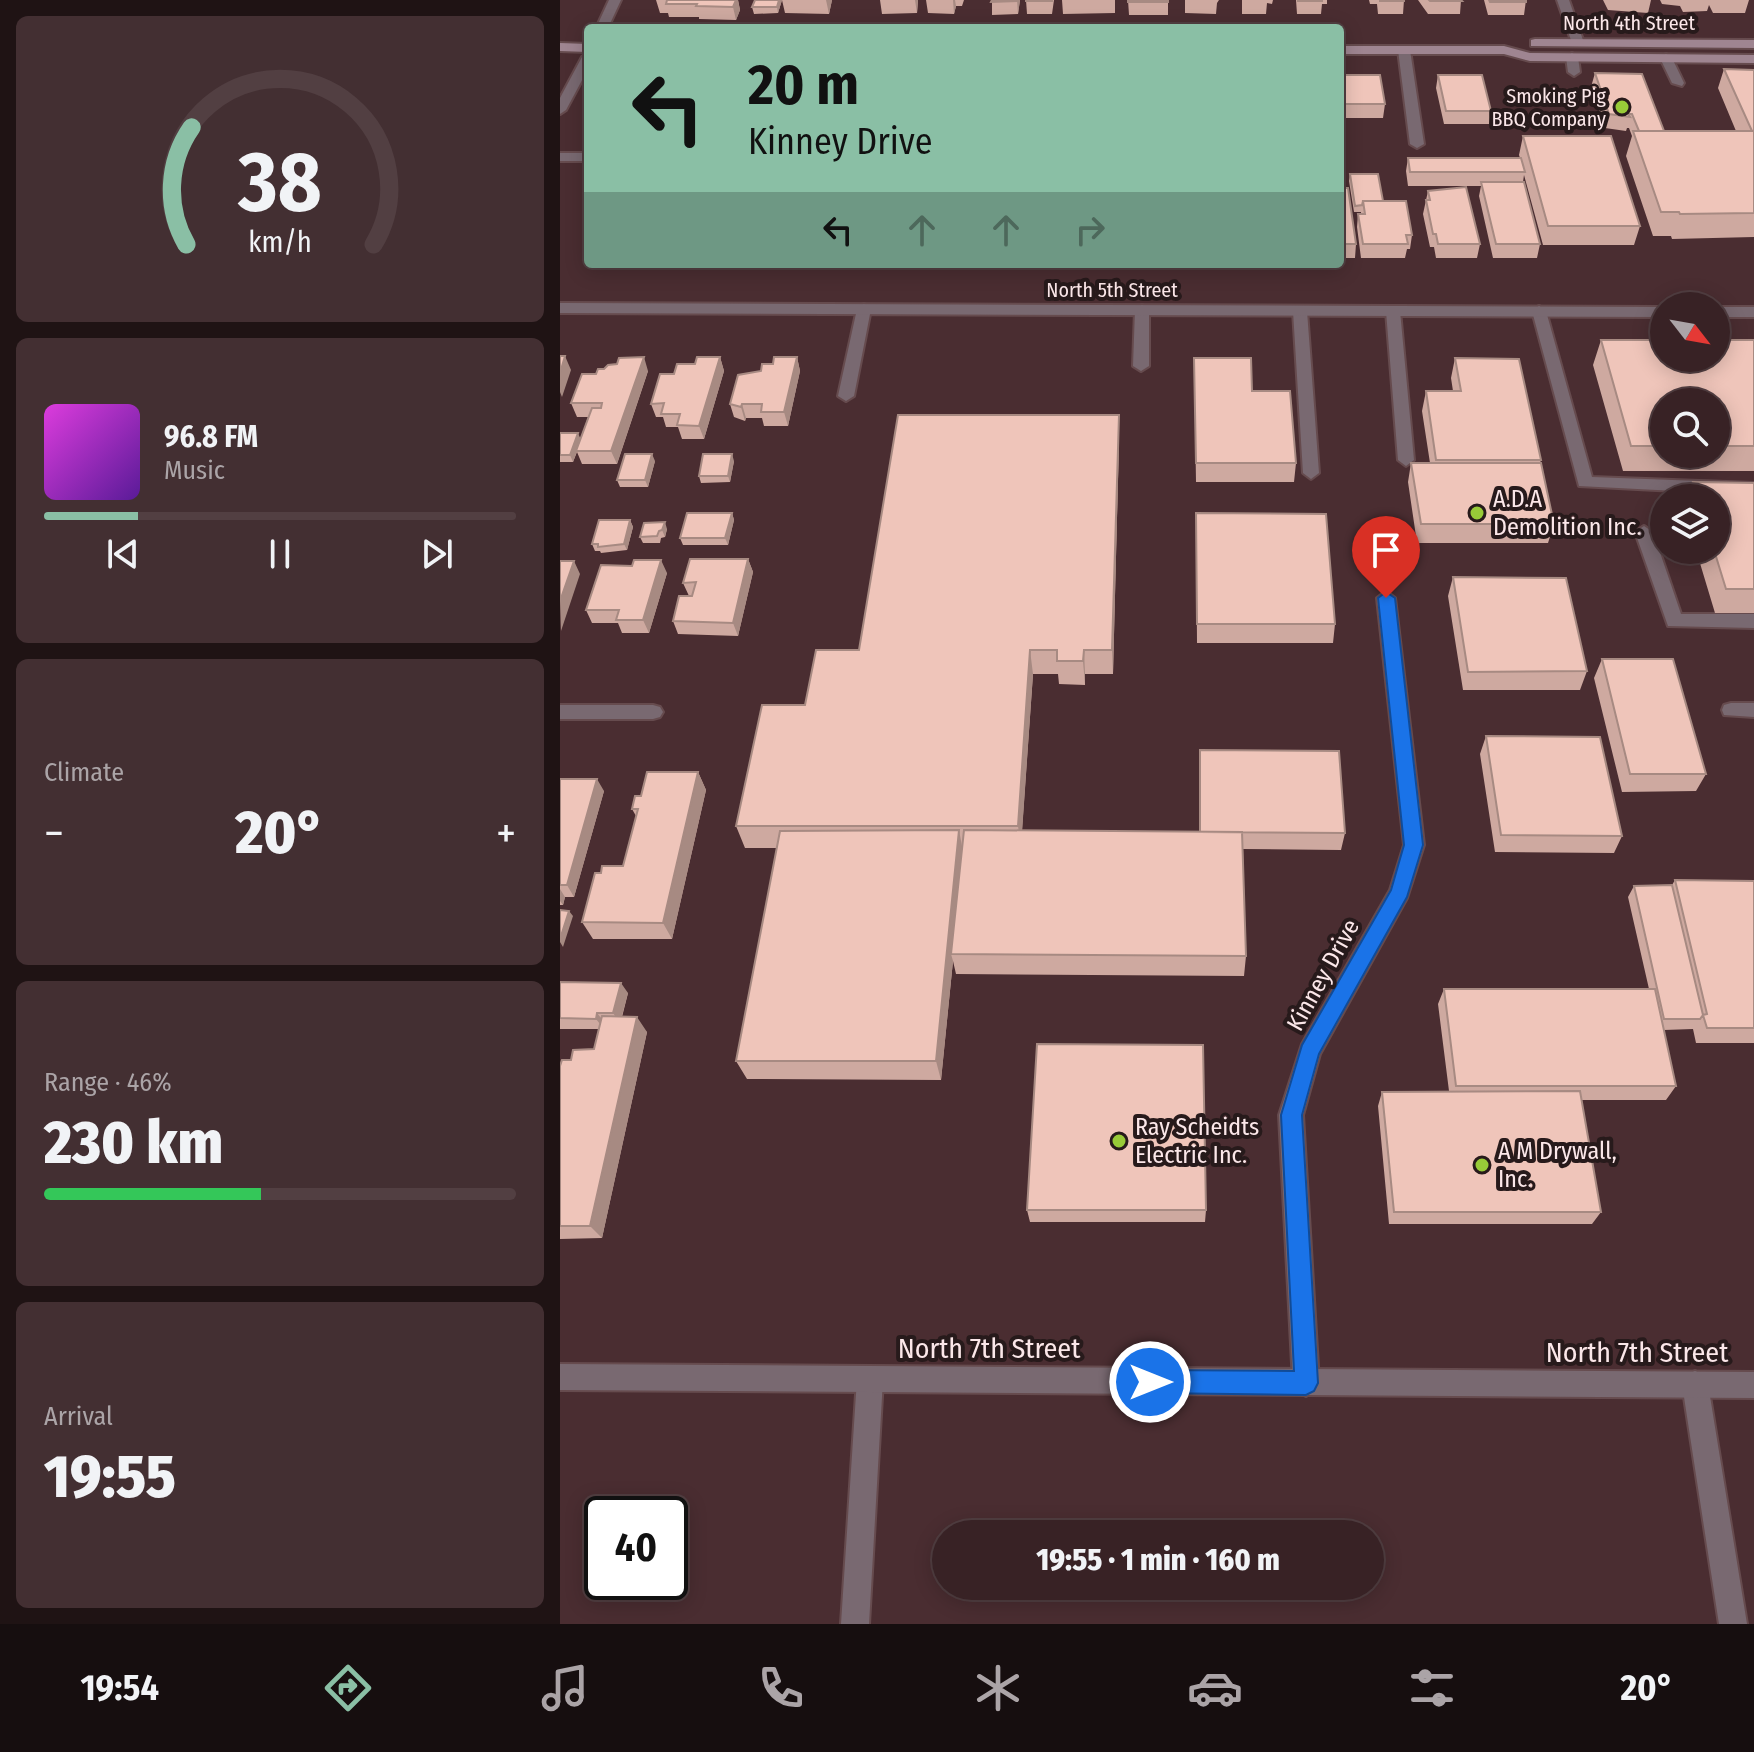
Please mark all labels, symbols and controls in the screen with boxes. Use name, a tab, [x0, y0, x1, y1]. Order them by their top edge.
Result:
street label: North 4th Street	[1563, 11, 1695, 35]
text: 20 m	[748, 52, 859, 119]
icon: left	[616, 56, 720, 160]
place label: Smoking Pig BBQ Company	[1492, 84, 1607, 131]
marker: Smoking Pig BBQ Company	[1613, 98, 1631, 116]
text: Kinney Drive	[748, 120, 932, 164]
text: 38	[237, 132, 322, 232]
icon: left	[816, 208, 860, 252]
icon: ahead	[900, 208, 944, 252]
icon: ahead	[984, 208, 1028, 252]
icon: right	[1068, 208, 1112, 252]
text: km/h	[248, 225, 312, 260]
street label: North 5th Street	[1046, 278, 1178, 302]
north arrow	[1650, 292, 1730, 372]
map controls	[1650, 292, 1730, 564]
button: search	[1650, 388, 1730, 468]
text: 96.8 FM	[164, 419, 258, 455]
text: Music	[164, 455, 225, 486]
button: layers	[1650, 484, 1730, 564]
place label: A.D.A Demolition Inc.	[1493, 485, 1642, 541]
marker: A.D.A Demolition Inc.	[1468, 504, 1486, 522]
pin	[1352, 516, 1420, 598]
icon: arrive	[1364, 528, 1408, 572]
icon: previous	[101, 532, 145, 576]
icon: pause	[258, 532, 302, 576]
icon: next	[415, 532, 459, 576]
text: Climate	[44, 757, 124, 788]
text: 20°	[235, 797, 325, 869]
text: −	[44, 807, 64, 860]
text: +	[496, 807, 516, 860]
street label: Kinney Drive	[1281, 914, 1365, 1036]
text: Range · 46%	[44, 1067, 172, 1098]
text: 230 km	[44, 1107, 223, 1179]
place label: Ray Scheidts Electric Inc.	[1135, 1113, 1259, 1169]
marker: Ray Scheidts Electric Inc.	[1110, 1132, 1128, 1150]
place label: A M Drywall, Inc.	[1498, 1137, 1617, 1193]
marker: A M Drywall, Inc.	[1473, 1156, 1491, 1174]
street label: North 7th Street	[898, 1332, 1081, 1365]
street label: North 7th Street	[1546, 1336, 1729, 1369]
position arrow	[1108, 1340, 1192, 1424]
text: Arrival	[44, 1401, 113, 1432]
text: 19:55	[44, 1441, 176, 1513]
speed limit sign: 40	[584, 1496, 688, 1600]
text: 19:55 · 1 min · 160 m	[1036, 1542, 1280, 1578]
icon: directions	[320, 1660, 376, 1716]
icon: music	[537, 1660, 593, 1716]
icon: phone	[753, 1660, 809, 1716]
icon: climate	[970, 1660, 1026, 1716]
icon: car	[1187, 1660, 1243, 1716]
icon: filters	[1404, 1660, 1460, 1716]
text: 19:54	[80, 1666, 159, 1710]
text: 20°	[1620, 1666, 1674, 1710]

